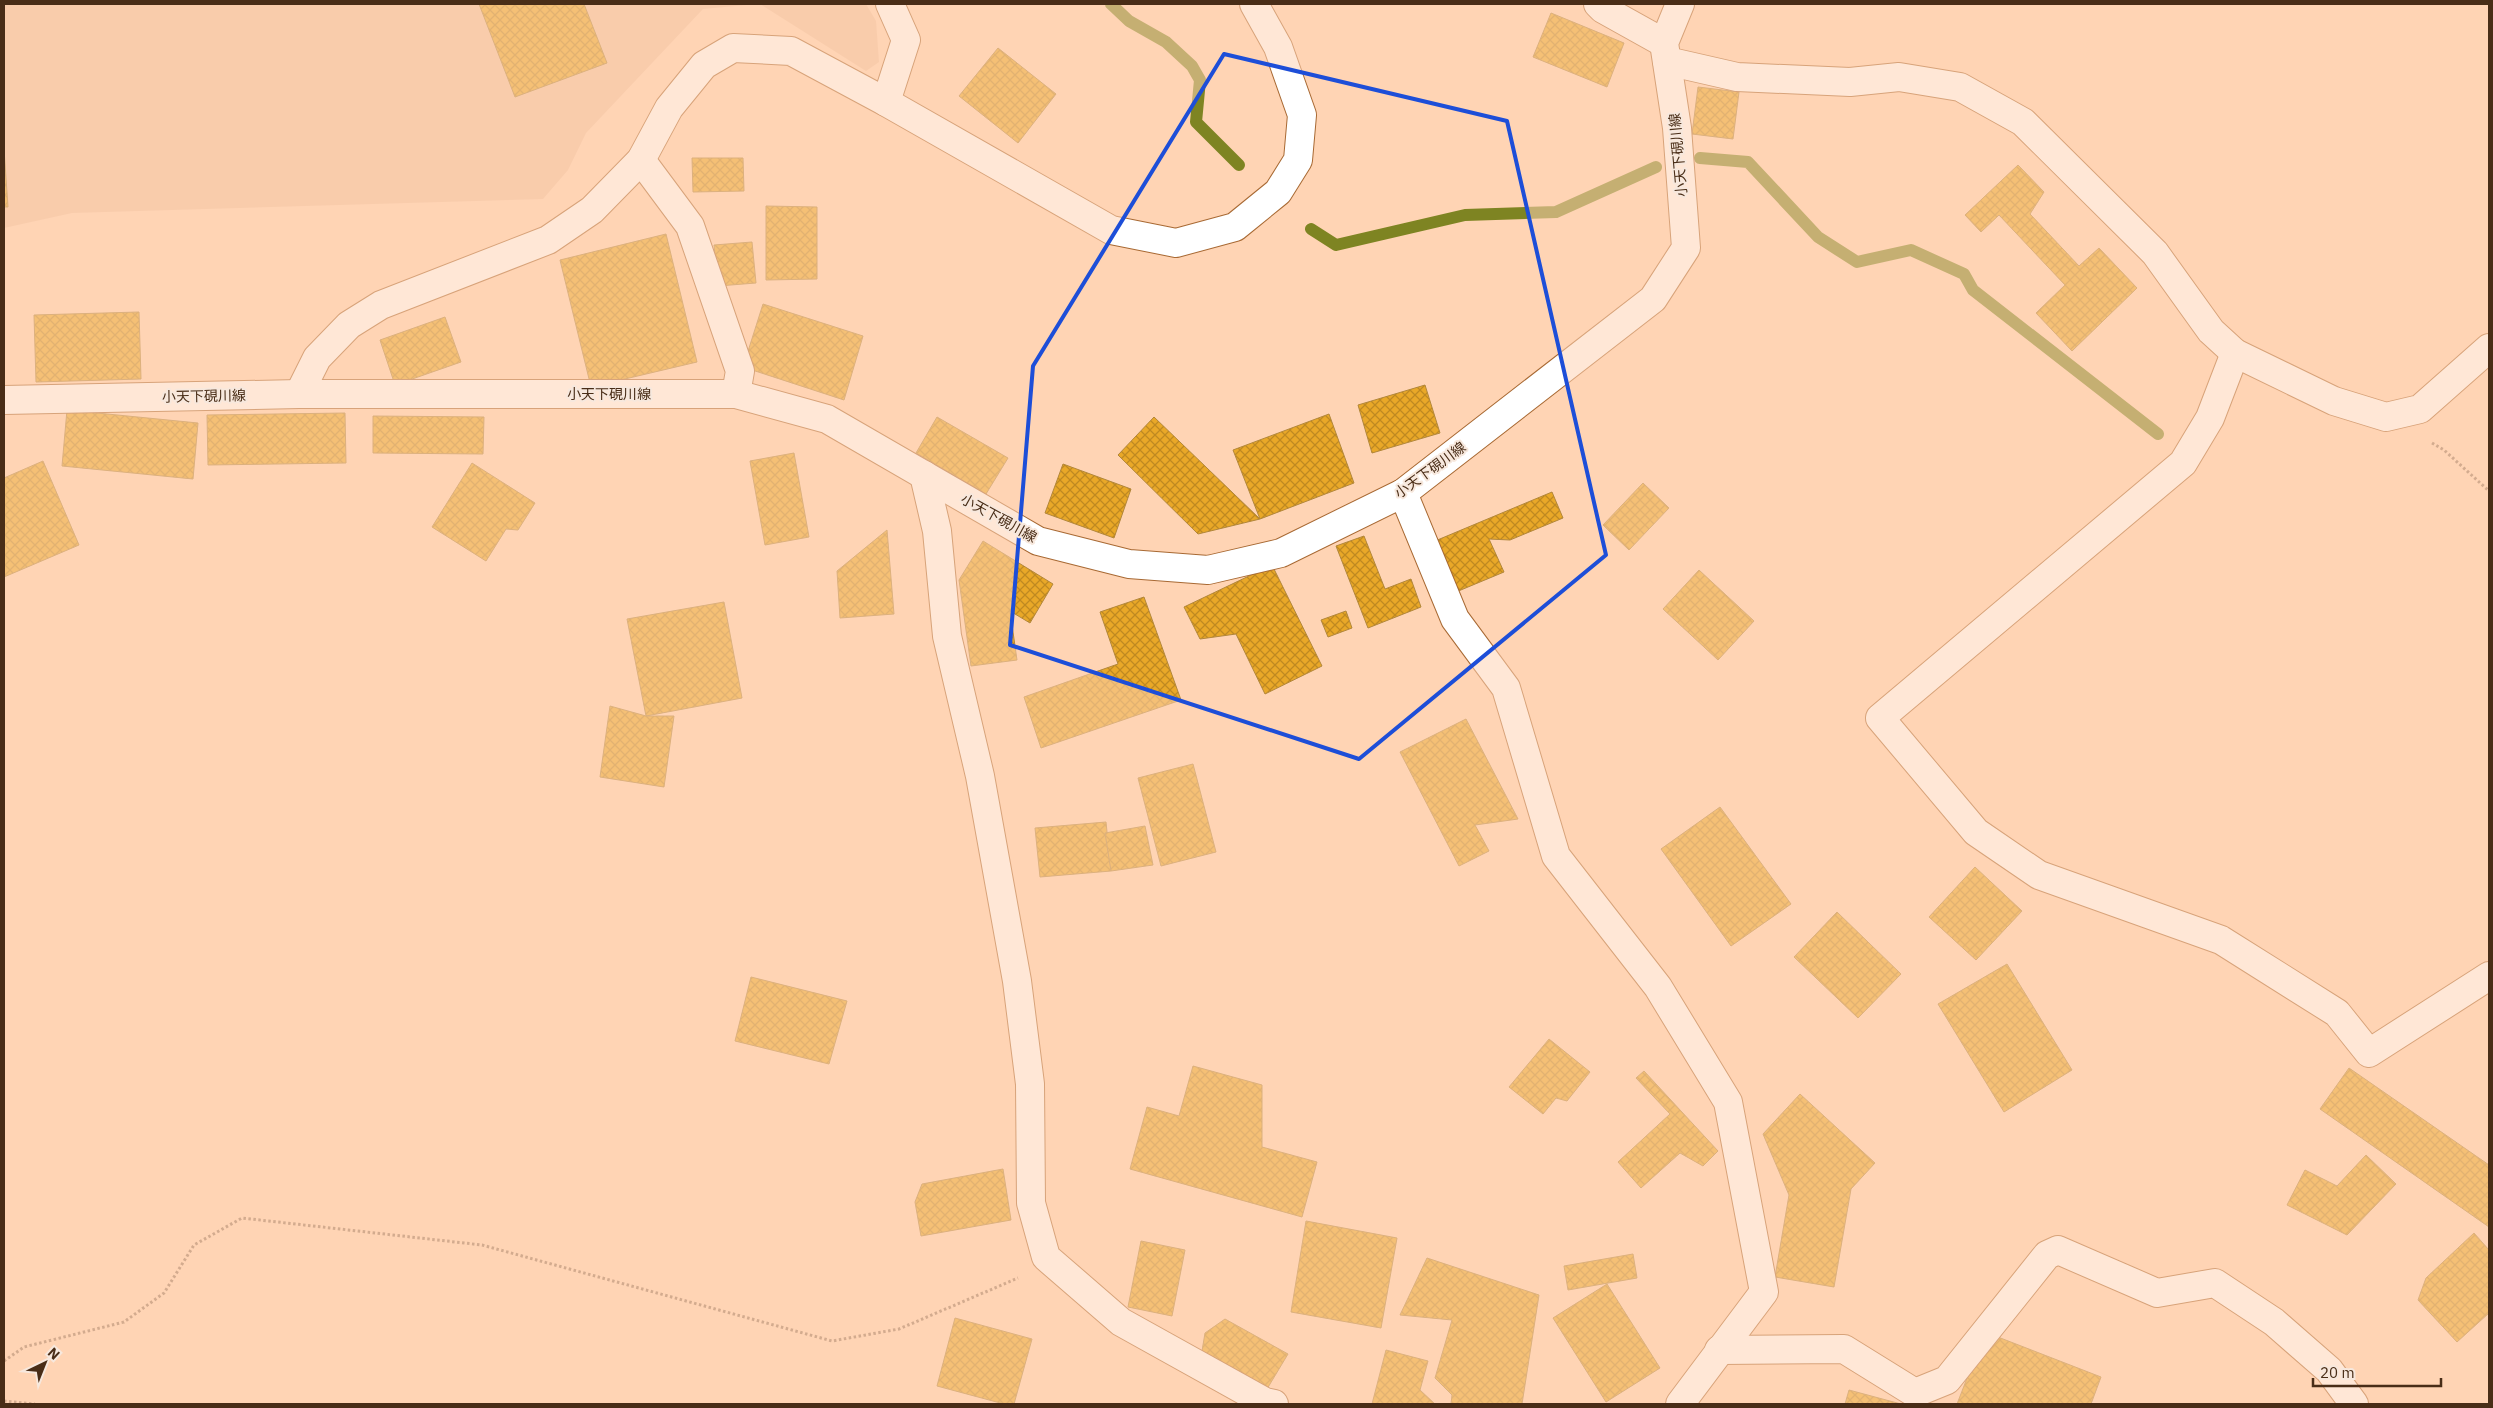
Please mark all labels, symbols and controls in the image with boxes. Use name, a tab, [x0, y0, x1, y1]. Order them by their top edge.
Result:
street label: 小天下硯川線	[1665, 112, 1691, 198]
street label: 小天下硯川線	[567, 385, 651, 403]
street label: 小天下硯川線	[162, 386, 246, 406]
street label: 小天下硯川線	[1391, 438, 1469, 502]
street label: 小天下硯川線	[958, 490, 1040, 546]
north arrow	[20, 1338, 70, 1388]
text: N	[44, 1343, 64, 1364]
scale bar	[2313, 1356, 2440, 1388]
text: 20 m	[2320, 1363, 2355, 1382]

